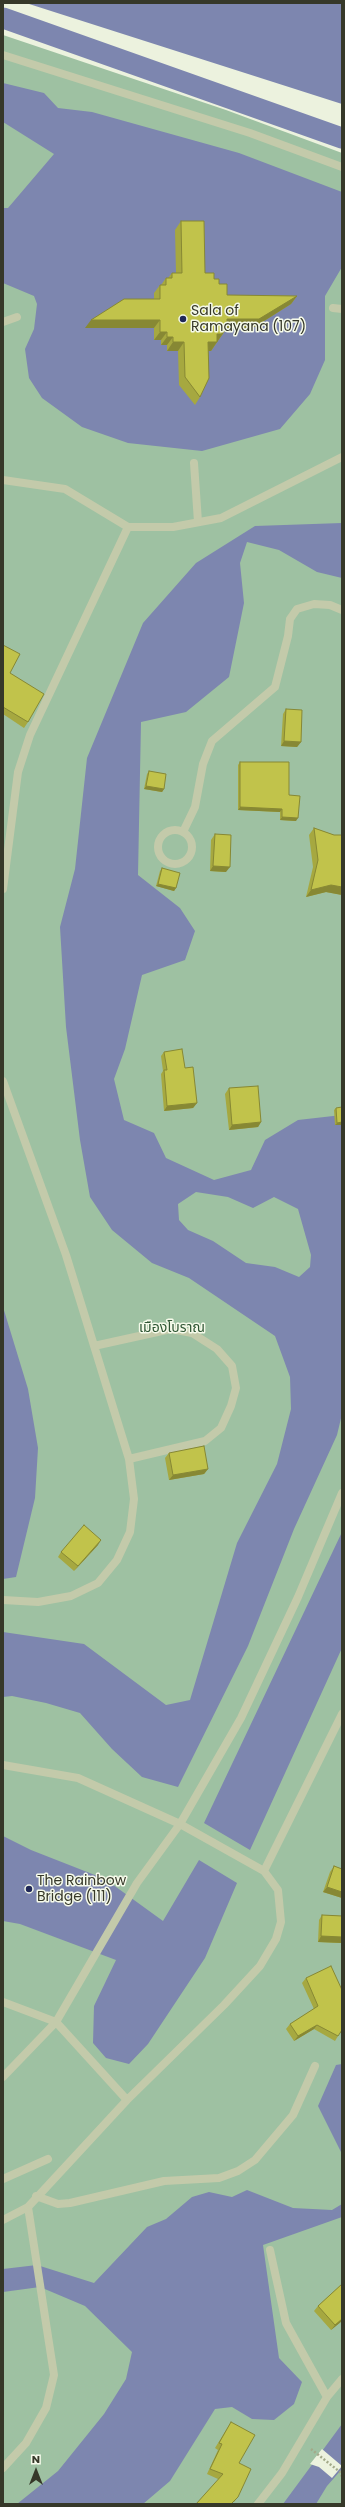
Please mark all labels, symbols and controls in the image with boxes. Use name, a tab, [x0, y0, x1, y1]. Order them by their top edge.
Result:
place label: Sala of Ramayana (107)	[191, 303, 306, 336]
marker: Sala of Ramayana (107)	[178, 314, 188, 324]
park label: เมืองโบราณ	[139, 1320, 205, 1336]
place label: The Rainbow Bridge (111)	[37, 1873, 126, 1906]
marker: The Rainbow Bridge (111)	[24, 1884, 34, 1894]
north arrow	[16, 2451, 56, 2491]
text: N	[32, 2451, 40, 2467]

